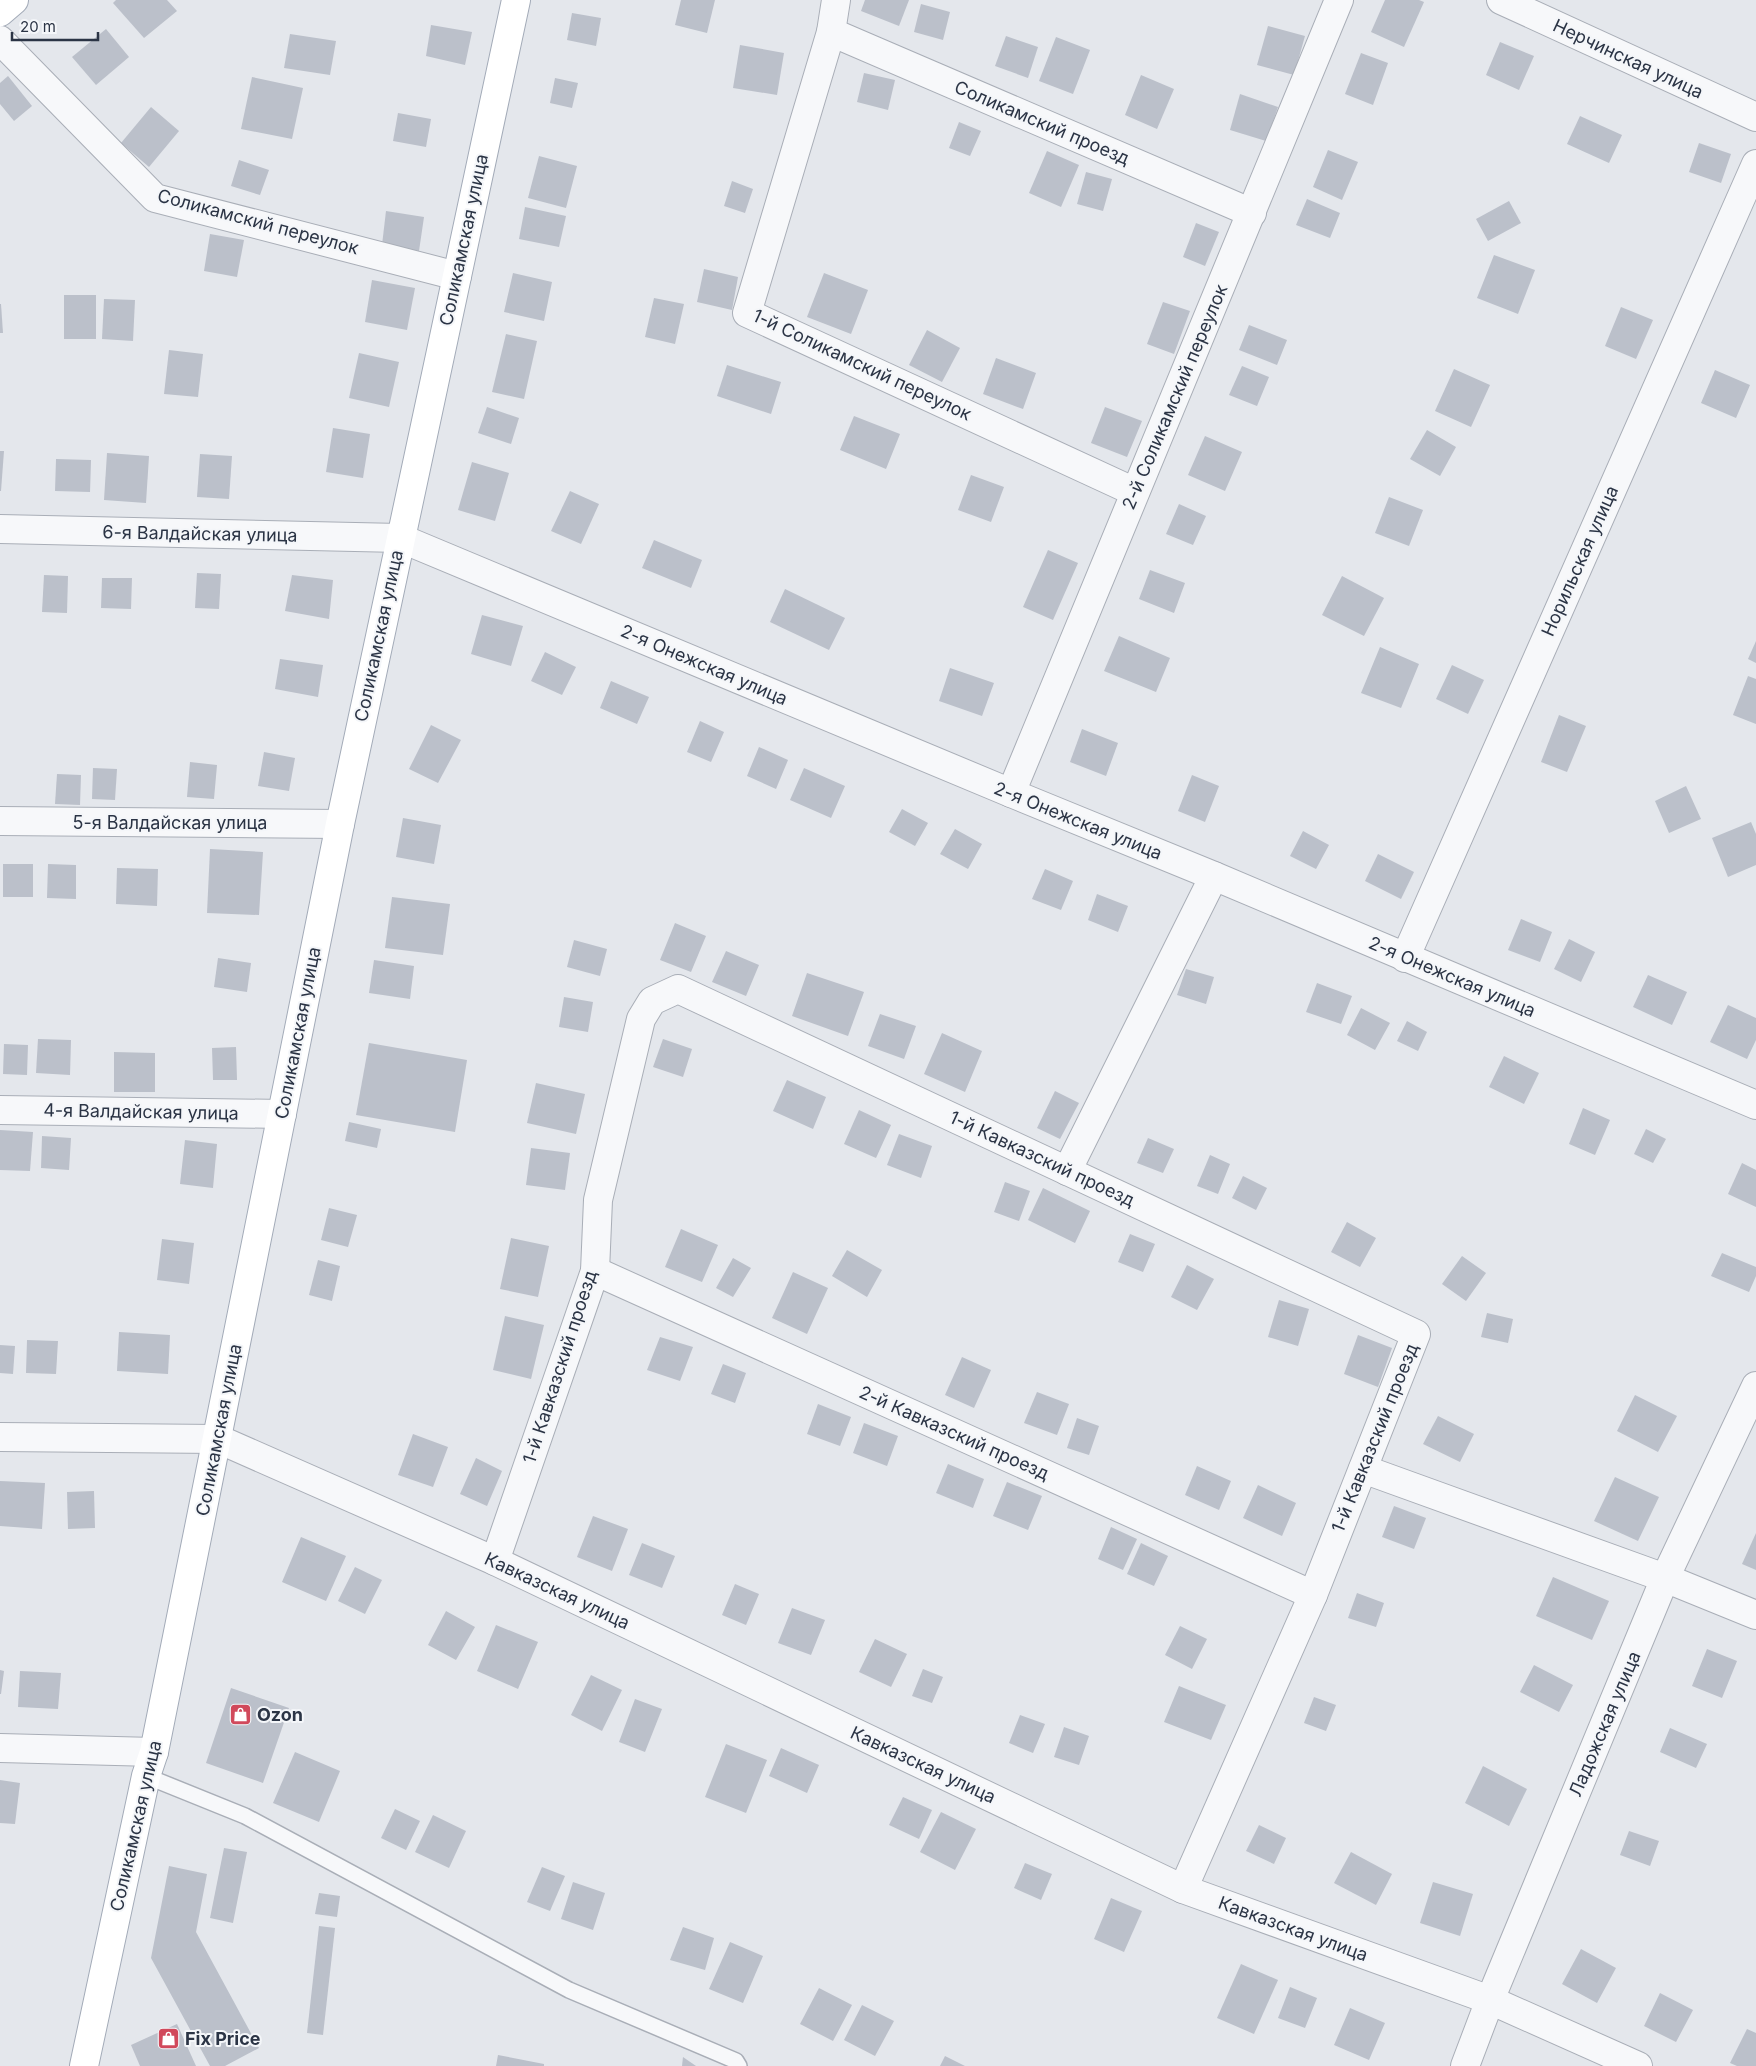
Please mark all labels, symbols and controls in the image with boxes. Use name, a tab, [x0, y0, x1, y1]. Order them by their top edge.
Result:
scale bar	[12, 10, 99, 42]
street label: Нерчинская улица	[1550, 15, 1707, 103]
text: 20 m	[20, 17, 56, 36]
street label: Соликамский проезд	[952, 76, 1133, 169]
street label: Соликамская улица	[435, 152, 492, 328]
street label: Соликамский переулок	[155, 185, 361, 259]
street label: 2-й Соликамский переулок	[1118, 281, 1232, 513]
street label: 1-й Соликамский переулок	[750, 305, 975, 425]
street label: Норильская улица	[1537, 482, 1622, 639]
street label: 6-я Валдайская улица	[102, 521, 298, 546]
street label: Соликамская улица	[350, 548, 407, 724]
street label: 2-я Онежская улица	[618, 620, 791, 709]
street label: 2-я Онежская улица	[991, 777, 1165, 864]
street label: 5-я Валдайская улица	[73, 812, 267, 833]
street label: 2-я Онежская улица	[1366, 932, 1539, 1021]
street label: Соликамская улица	[271, 945, 325, 1121]
street label: 4-я Валдайская улица	[43, 1099, 239, 1124]
street label: 1-й Кавказский проезд	[946, 1106, 1138, 1211]
street label: 1-й Кавказский проезд	[518, 1268, 601, 1466]
street label: 1-й Кавказский проезд	[1327, 1340, 1422, 1535]
street label: Соликамская улица	[192, 1342, 246, 1518]
street label: 2-й Кавказский проезд	[856, 1381, 1052, 1484]
street label: Кавказская улица	[481, 1548, 633, 1633]
street label: Ладожская улица	[1564, 1648, 1645, 1800]
shop icon: Ozon	[229, 1703, 253, 1727]
place label: Ozon	[257, 1704, 303, 1725]
street label: Кавказская улица	[847, 1722, 999, 1807]
street label: Соликамская улица	[106, 1738, 165, 1914]
street label: Кавказская улица	[1216, 1892, 1371, 1965]
shop icon: Fix Price	[157, 2027, 181, 2051]
place label: Fix Price	[185, 2028, 261, 2049]

